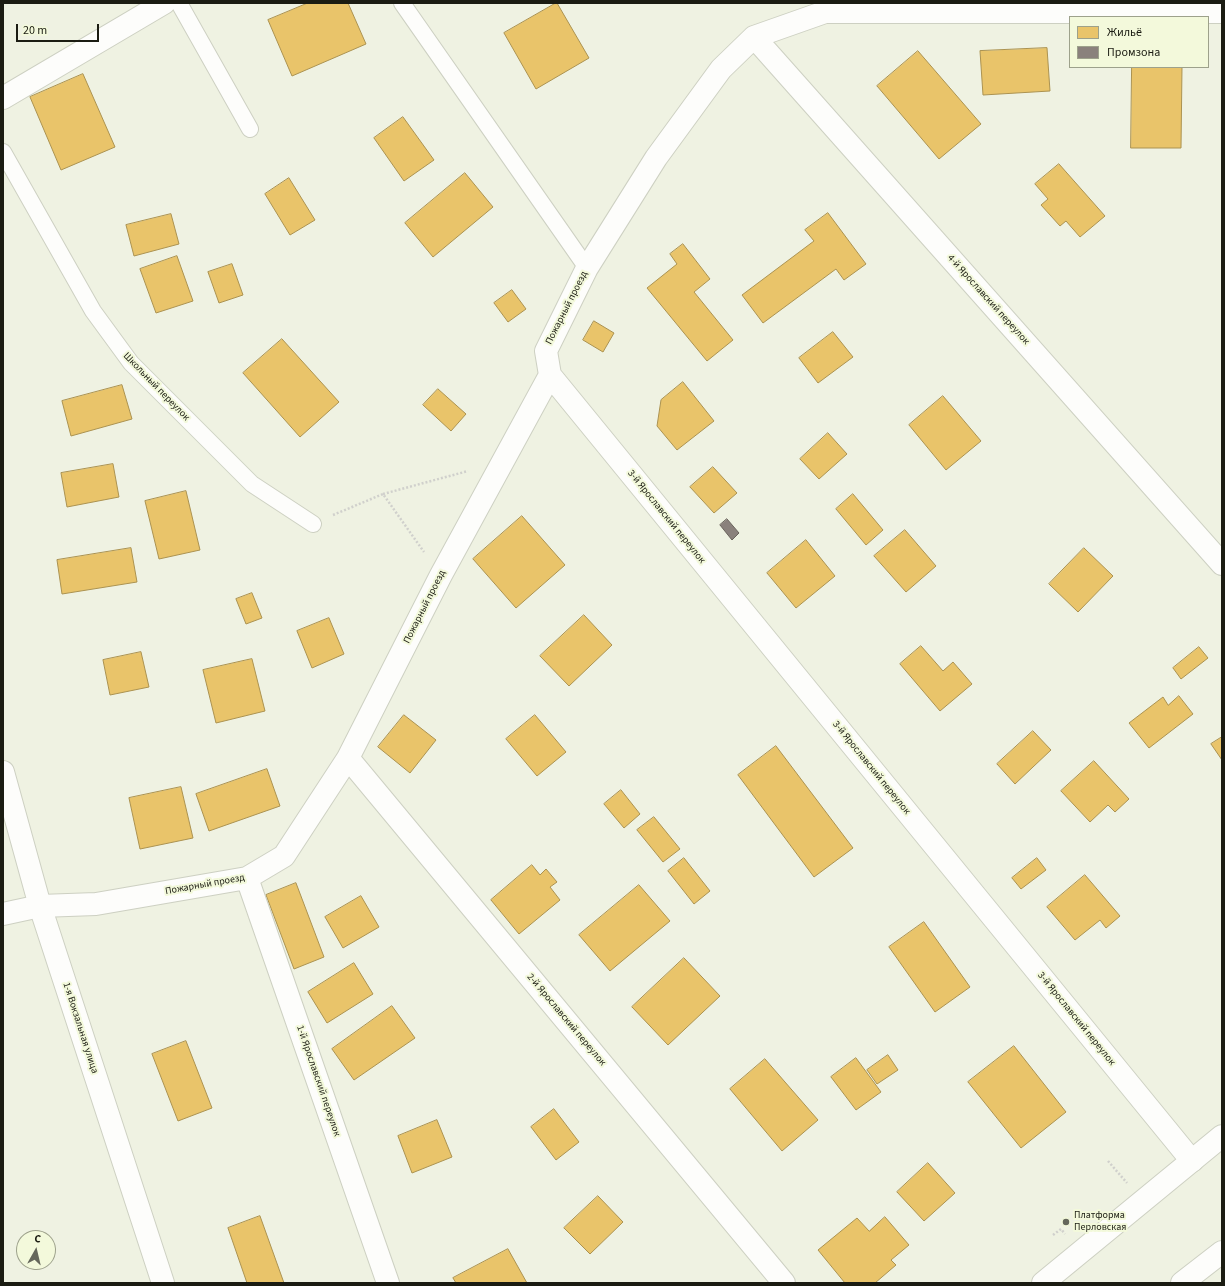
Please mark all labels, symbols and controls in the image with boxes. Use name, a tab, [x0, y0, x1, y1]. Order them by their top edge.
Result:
scale bar	[18, 16, 101, 42]
legend	[1069, 16, 1209, 68]
text: 20 m	[23, 22, 47, 39]
text: Жильё	[1107, 24, 1142, 41]
text: Промзона	[1107, 44, 1160, 61]
street label: 4-й Ярославский переулок	[944, 253, 1032, 347]
street label: Пожарный проезд	[543, 269, 591, 347]
street label: Школьный переулок	[120, 350, 192, 424]
street label: 3-й Ярославский переулок	[625, 468, 707, 566]
street label: Пожарный проезд	[401, 568, 449, 646]
street label: 3-й Ярославский переулок	[830, 719, 912, 817]
street label: Пожарный проезд	[164, 872, 246, 898]
street label: 3-й Ярославский переулок	[1035, 970, 1117, 1068]
street label: 2-й Ярославский переулок	[524, 971, 608, 1069]
street label: 1-я Вокзальная улица	[60, 981, 100, 1075]
street label: 1-й Ярославский переулок	[293, 1024, 343, 1138]
place label: Платформа Перловская	[1074, 1210, 1126, 1234]
marker: Платформа Перловская	[1061, 1217, 1071, 1227]
north arrow	[16, 1230, 56, 1270]
text: С	[33, 1231, 42, 1246]

